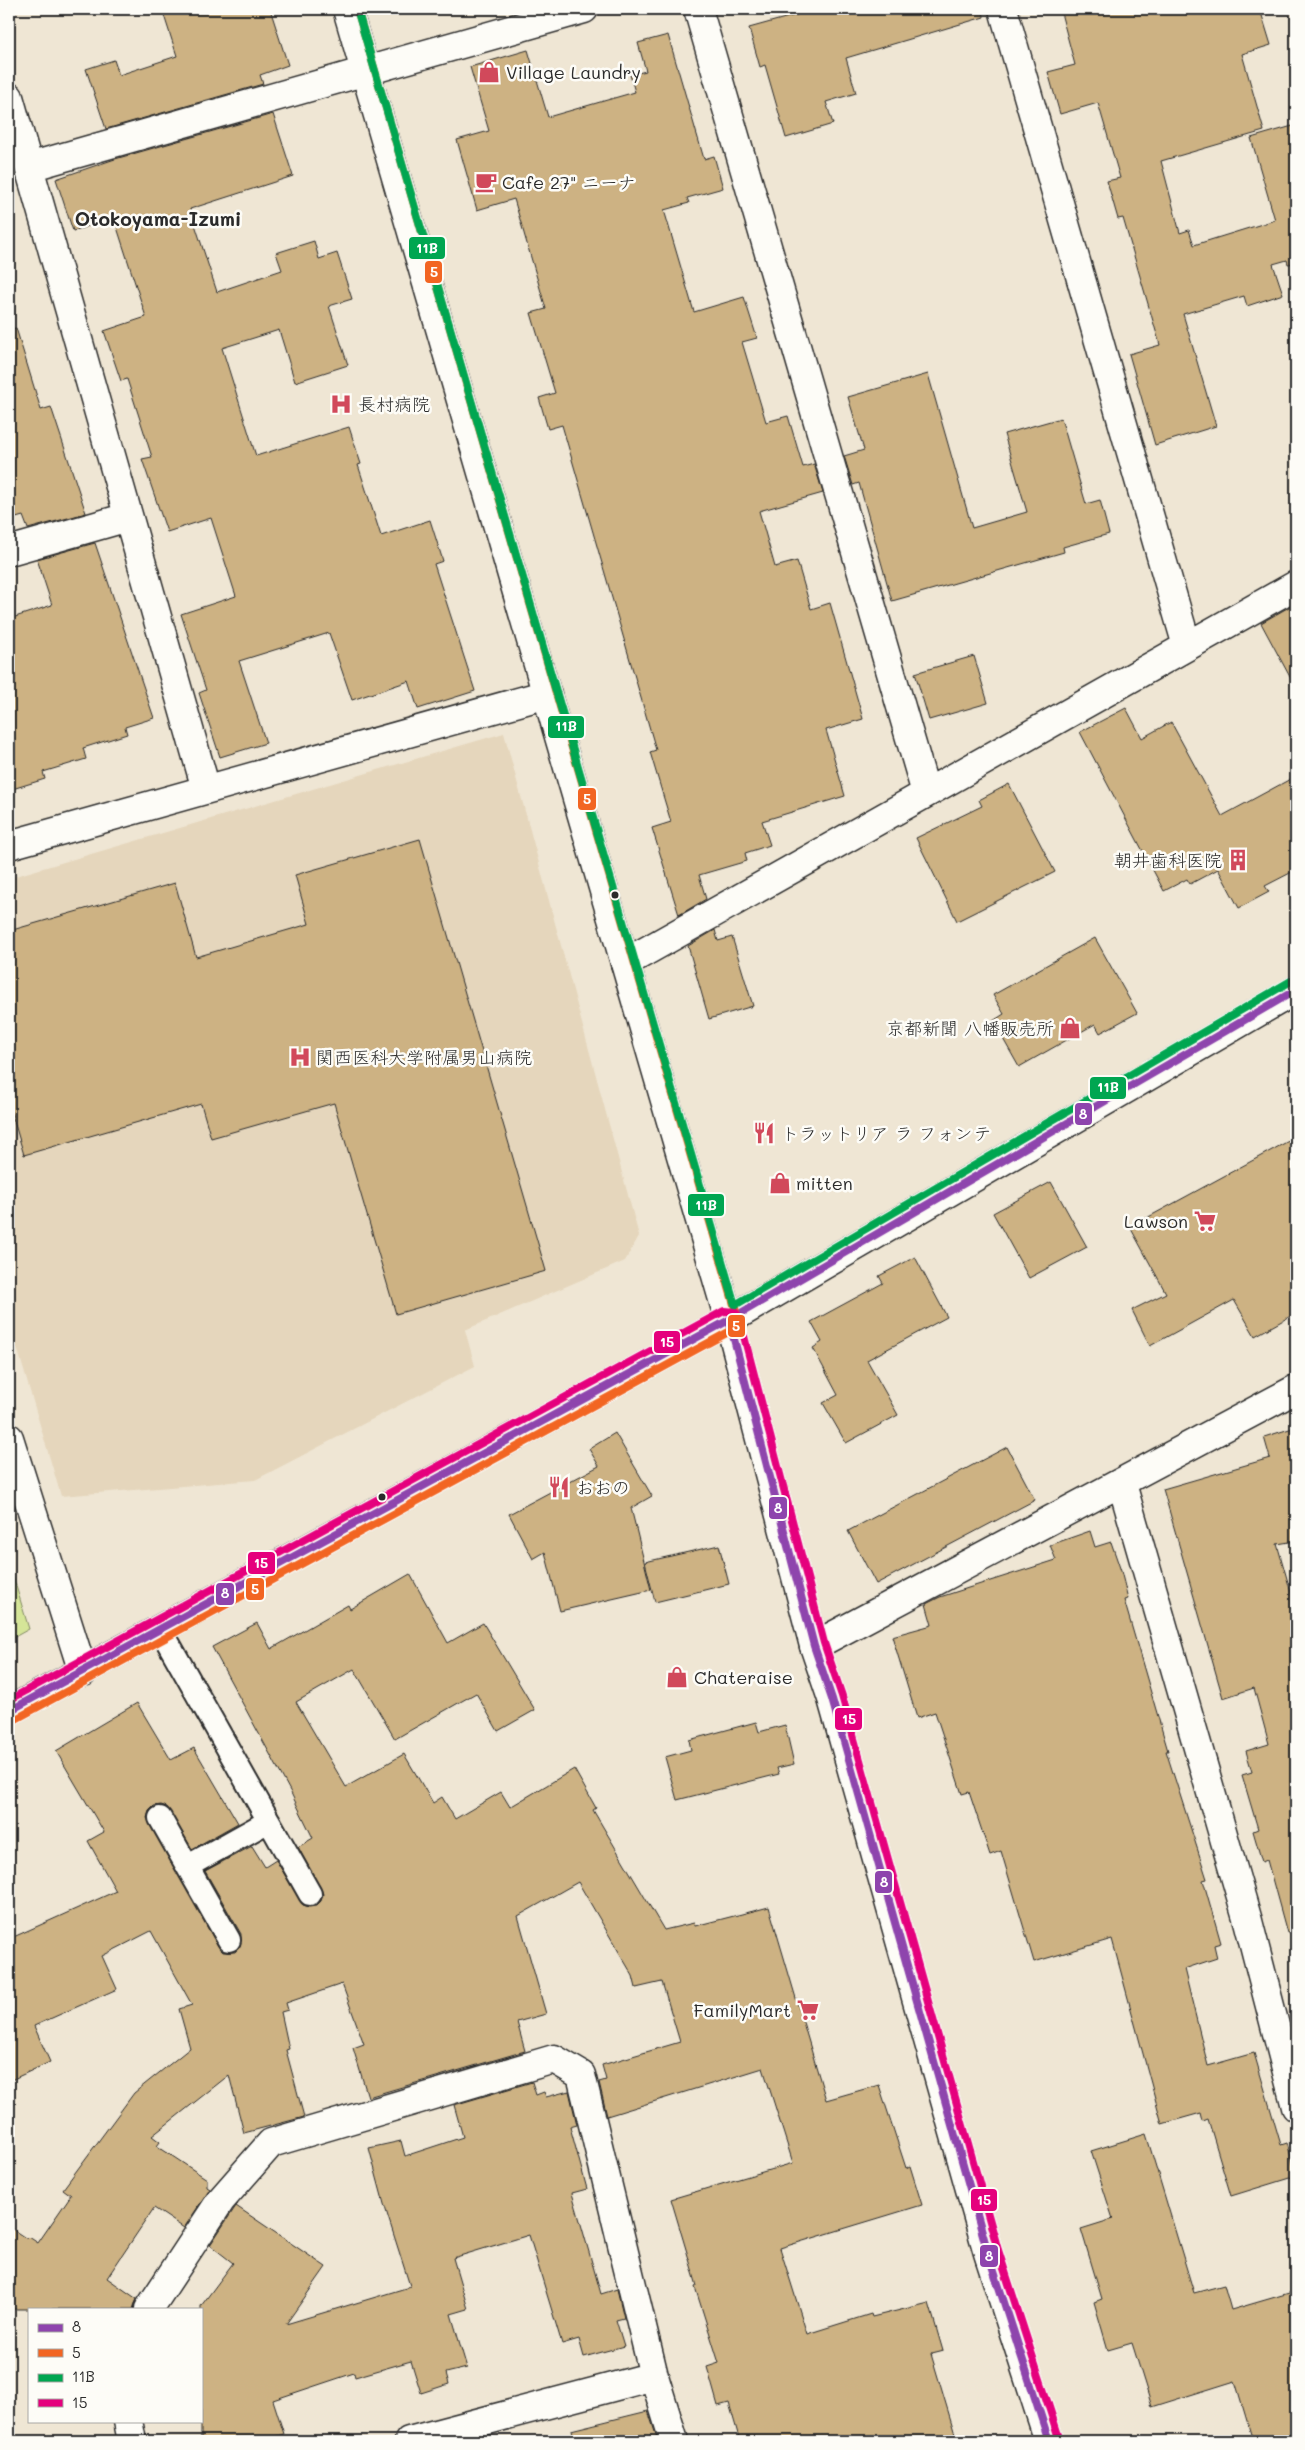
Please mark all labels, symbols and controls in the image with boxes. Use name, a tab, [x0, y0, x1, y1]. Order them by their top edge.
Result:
shop icon: Village Laundry	[476, 59, 502, 85]
place label: Village Laundry	[506, 60, 641, 84]
cafe icon: Cafe 27" ニーナ	[473, 169, 499, 195]
place label: Cafe 27" ニーナ	[502, 170, 636, 194]
district label: Otokoyama-Izumi	[75, 206, 241, 231]
line badge: 11B	[408, 236, 446, 260]
text: 11B	[416, 238, 438, 257]
line badge: 5	[424, 260, 443, 284]
text: 5	[430, 262, 438, 281]
hospital icon: 長村病院	[328, 391, 354, 417]
place label: 長村病院	[358, 392, 430, 416]
line badge: 11B	[547, 715, 585, 739]
text: 11B	[555, 716, 577, 735]
line badge: 5	[577, 787, 597, 811]
text: 5	[583, 789, 591, 808]
building icon: 朝井歯科医院	[1225, 847, 1251, 873]
place label: 朝井歯科医院	[1114, 848, 1222, 872]
unlabelled marker	[610, 890, 620, 900]
shop icon: 京都新聞 八幡販売所	[1057, 1015, 1083, 1041]
place label: 京都新聞 八幡販売所	[886, 1016, 1054, 1040]
hospital icon: 関西医科大学附属男山病院	[287, 1044, 313, 1070]
place label: 関西医科大学附属男山病院	[316, 1045, 532, 1069]
line badge: 11B	[1089, 1076, 1127, 1100]
text: 11B	[1097, 1077, 1119, 1096]
line badge: 8	[1074, 1102, 1093, 1126]
text: 8	[1079, 1104, 1088, 1123]
restaurant icon: トラットリア ラ フォンテ	[751, 1120, 777, 1146]
place label: トラットリア ラ フォンテ	[781, 1121, 992, 1145]
shop icon: mitten	[767, 1170, 793, 1196]
place label: mitten	[796, 1171, 853, 1195]
line badge: 11B	[687, 1193, 725, 1217]
text: 11B	[695, 1195, 717, 1214]
supermarket icon: Lawson	[1192, 1208, 1218, 1234]
place label: Lawson	[1124, 1209, 1188, 1233]
line badge: 5	[727, 1314, 746, 1338]
text: 5	[732, 1316, 740, 1335]
line badge: 15	[653, 1330, 681, 1354]
text: 15	[660, 1332, 674, 1351]
restaurant icon: おおの	[546, 1474, 572, 1500]
place label: おおの	[576, 1475, 630, 1499]
unlabelled marker	[377, 1492, 387, 1502]
line badge: 8	[768, 1496, 788, 1520]
text: 8	[774, 1498, 783, 1517]
line badge: 15	[247, 1551, 276, 1575]
text: 15	[254, 1553, 268, 1572]
line badge: 5	[245, 1577, 265, 1601]
text: 5	[251, 1579, 259, 1598]
line badge: 8	[215, 1582, 235, 1606]
text: 8	[221, 1583, 230, 1602]
shop icon: Chateraise	[664, 1664, 690, 1690]
place label: Chateraise	[694, 1665, 793, 1689]
line badge: 15	[834, 1707, 863, 1731]
text: 15	[842, 1709, 856, 1728]
line badge: 8	[874, 1870, 893, 1894]
text: 8	[880, 1872, 889, 1891]
supermarket icon: FamilyMart	[795, 1997, 821, 2023]
place label: FamilyMart	[693, 1998, 791, 2022]
line badge: 15	[970, 2188, 998, 2212]
text: 15	[977, 2190, 991, 2209]
line badge: 8	[979, 2244, 999, 2268]
text: 8	[985, 2246, 994, 2265]
legend	[28, 2308, 202, 2422]
text: 8	[72, 2316, 81, 2336]
text: 5	[72, 2342, 81, 2362]
text: 11B	[72, 2366, 95, 2386]
text: 15	[72, 2392, 87, 2412]

